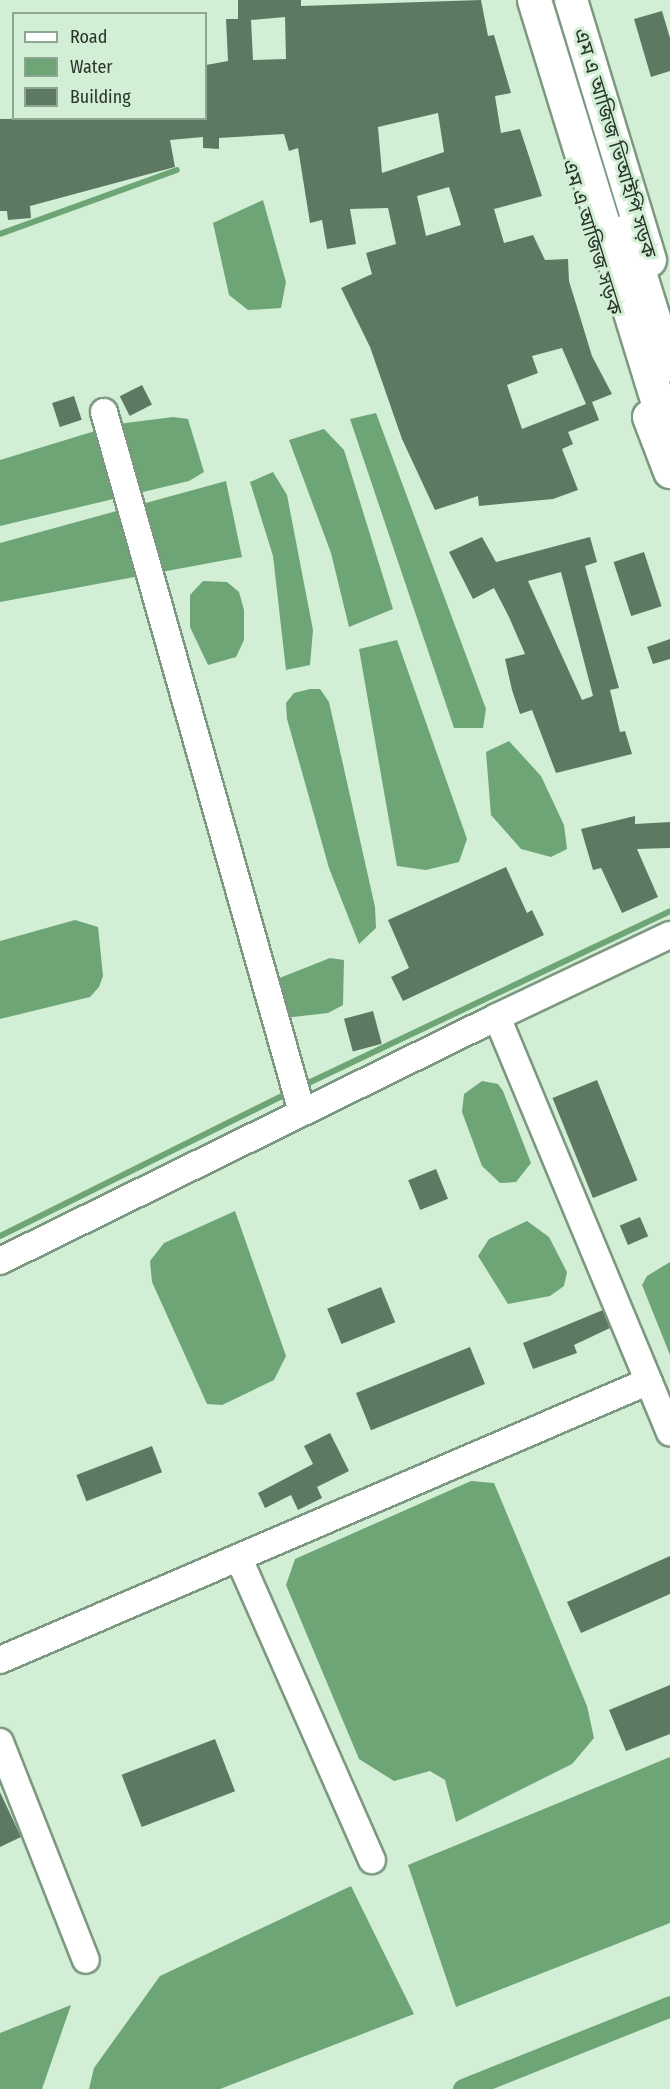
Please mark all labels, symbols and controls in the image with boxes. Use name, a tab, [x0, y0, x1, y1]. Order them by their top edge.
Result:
legend	[12, 12, 207, 120]
street label: এম এ আজিজ ভিআইপি সড়ক	[569, 25, 661, 261]
text: Road	[70, 26, 107, 48]
text: Water	[70, 56, 113, 78]
text: Building	[70, 86, 131, 108]
street label: এম এ আজিজ সড়ক	[557, 156, 627, 318]

